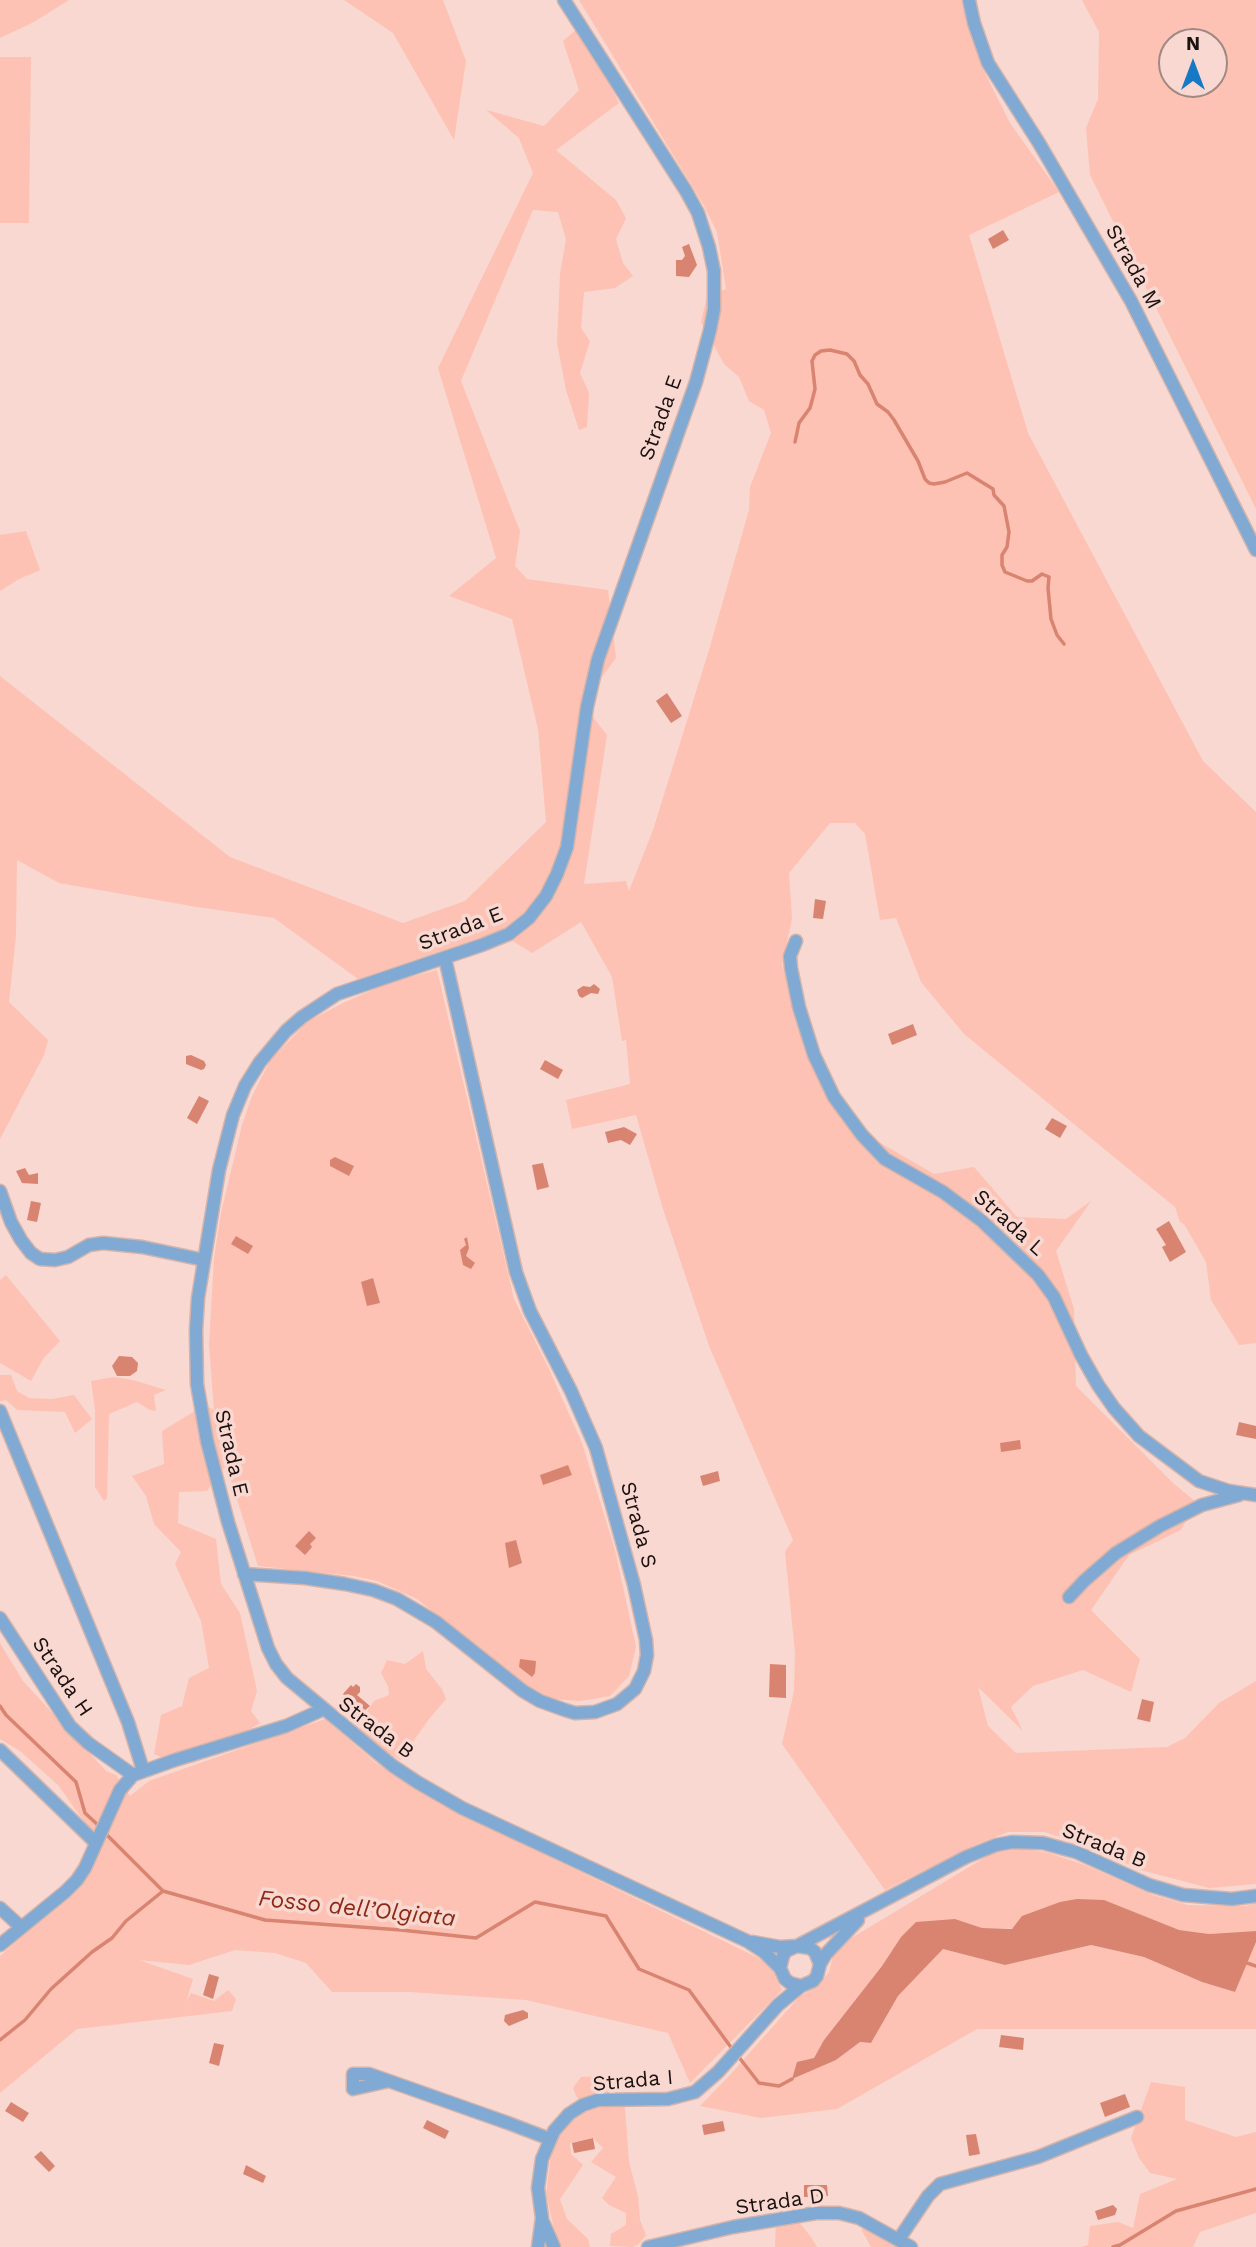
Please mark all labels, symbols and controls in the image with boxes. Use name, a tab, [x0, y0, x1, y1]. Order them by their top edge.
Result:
north arrow	[1158, 28, 1228, 98]
text: N	[1186, 32, 1200, 55]
street label: Strada M	[1100, 220, 1166, 314]
street label: Strada E	[634, 372, 688, 464]
street label: Strada E	[415, 901, 507, 957]
street label: Strada L	[968, 1184, 1050, 1262]
street label: Strada E	[209, 1407, 253, 1499]
street label: Strada S	[614, 1479, 662, 1571]
street label: Strada H	[26, 1633, 98, 1721]
street label: Strada B	[333, 1691, 419, 1765]
street label: Strada B	[1058, 1818, 1150, 1874]
water label: Fosso dell’Olgiata	[257, 1885, 457, 1933]
street label: Strada I	[592, 2065, 674, 2097]
street label: Strada D	[734, 2183, 826, 2221]

